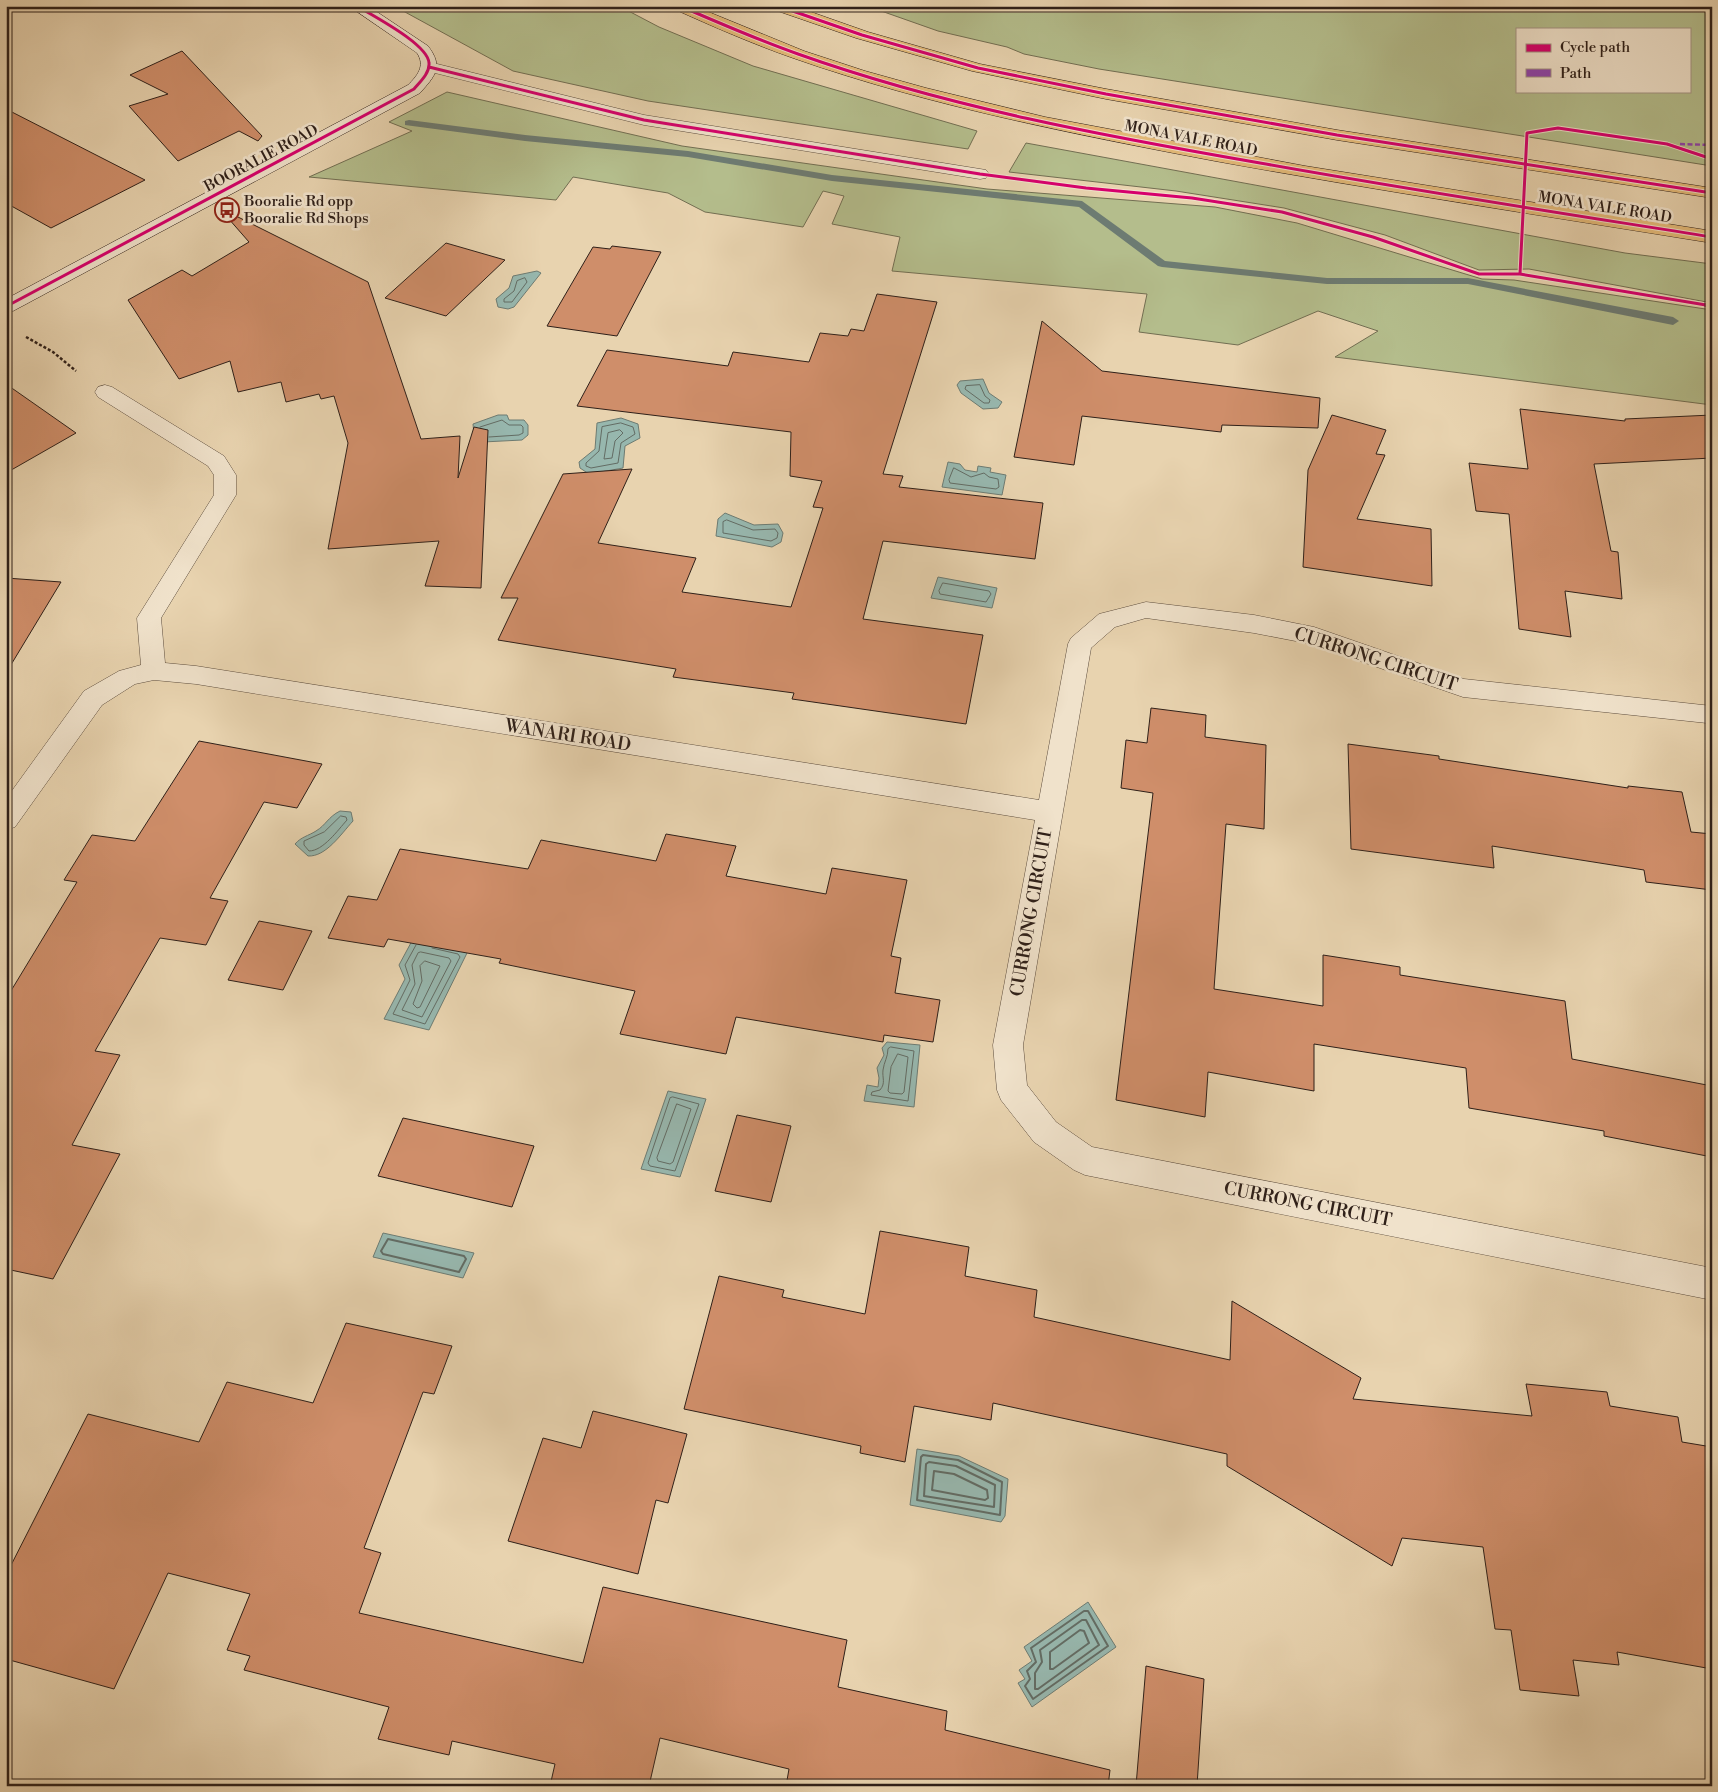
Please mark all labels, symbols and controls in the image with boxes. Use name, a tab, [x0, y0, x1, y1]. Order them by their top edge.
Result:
legend	[1516, 28, 1690, 92]
text: Cycle path	[1560, 38, 1630, 57]
text: Path	[1560, 64, 1592, 83]
street label: MONA VALE ROAD	[1123, 116, 1259, 161]
street label: BOORALIE ROAD	[200, 120, 322, 197]
street label: MONA VALE ROAD	[1537, 188, 1673, 227]
place label: Booralie Rd opp Booralie Rd Shops	[243, 192, 369, 228]
bus stop icon: Booralie Rd opp Booralie Rd Shops	[214, 197, 240, 223]
street label: CURRONG CIRCUIT	[1291, 622, 1461, 697]
street label: WANARI ROAD	[502, 714, 633, 757]
street label: CURRONG CIRCUIT	[1005, 826, 1058, 998]
street label: CURRONG CIRCUIT	[1222, 1177, 1394, 1232]

